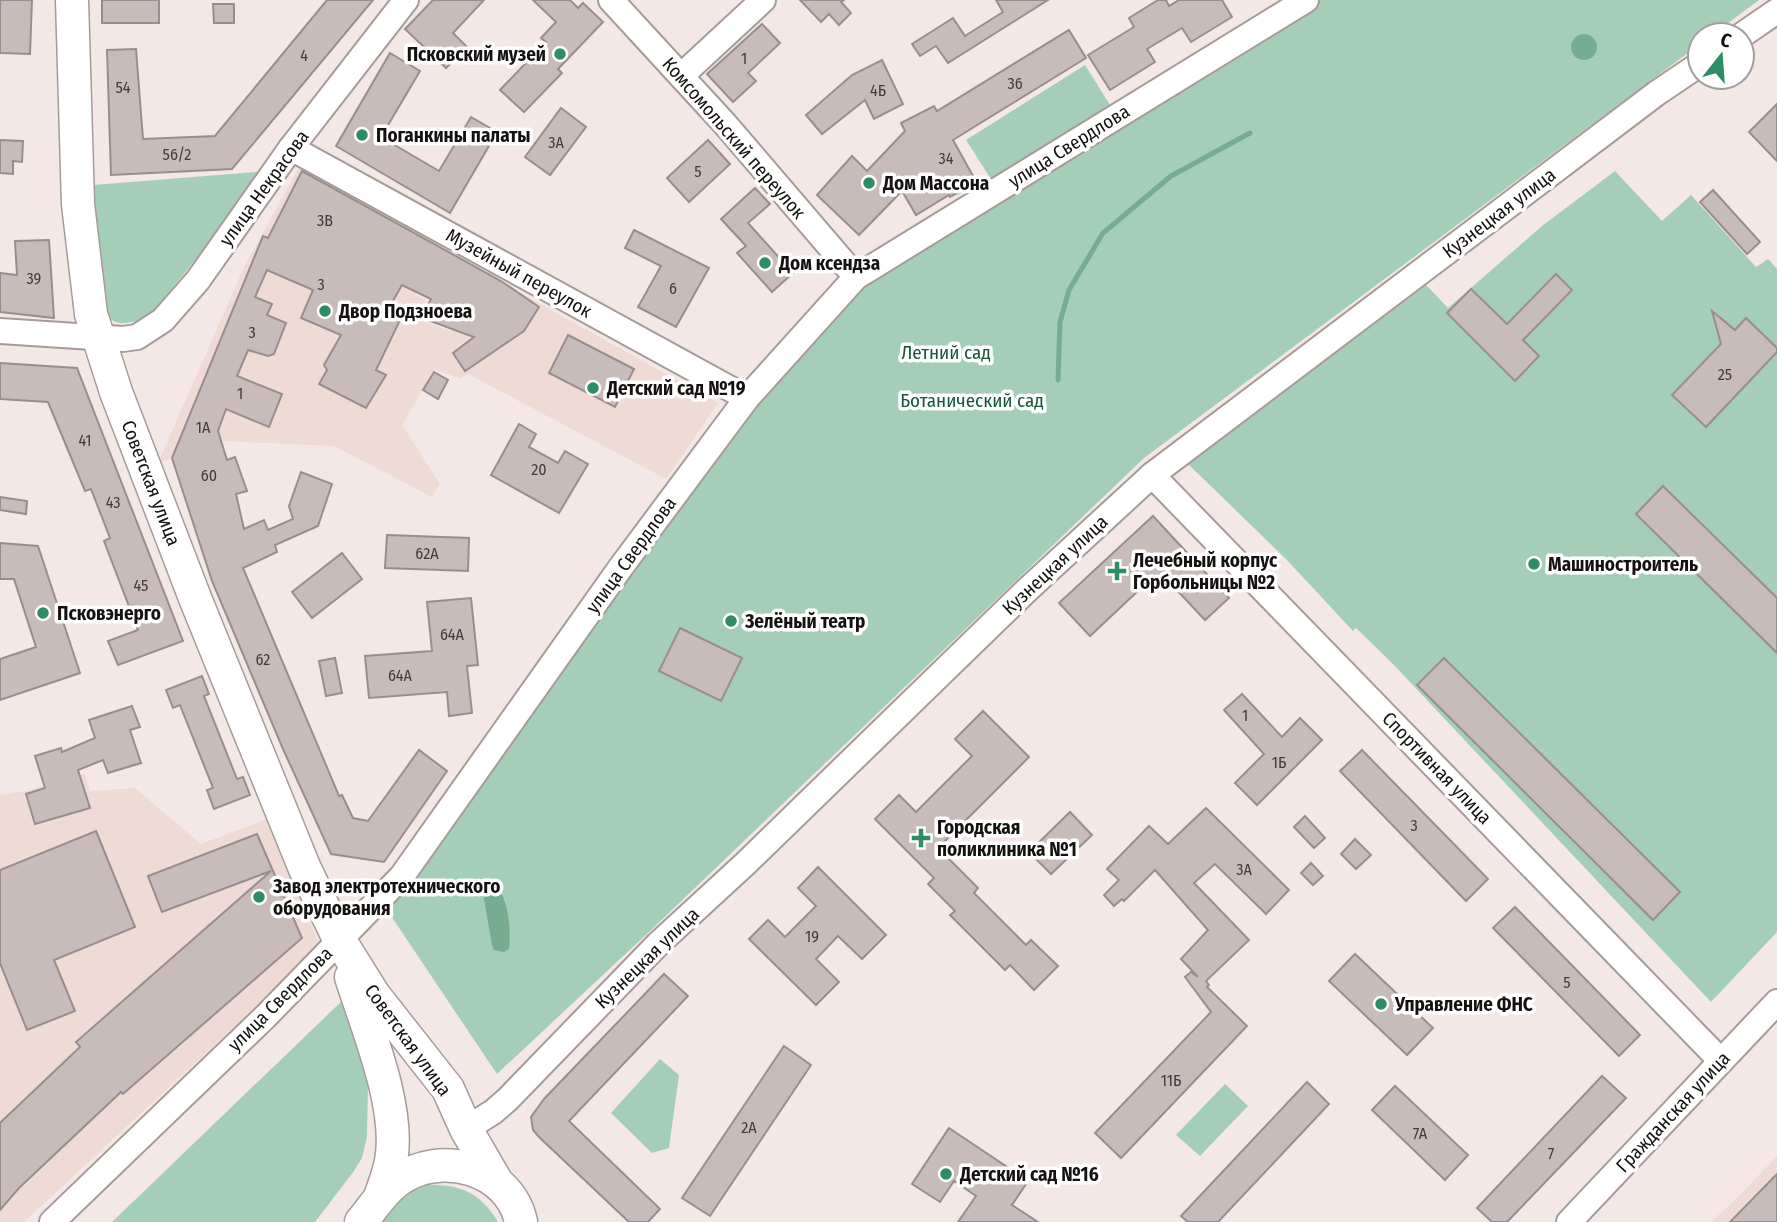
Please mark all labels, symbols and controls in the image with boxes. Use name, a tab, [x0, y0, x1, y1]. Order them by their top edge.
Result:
north arrow	[1686, 21, 1756, 91]
text: С	[1718, 28, 1734, 53]
place label: Псковский музей	[407, 43, 546, 66]
house number: 4	[300, 46, 308, 65]
marker: Псковский музей	[552, 46, 568, 62]
house number: 1	[741, 49, 747, 68]
street label: Комсомольский переулок	[657, 52, 811, 224]
house number: 36	[1007, 74, 1023, 93]
house number: 54	[115, 78, 131, 97]
house number: 4Б	[870, 81, 886, 100]
street label: улица Свердлова	[1004, 100, 1134, 192]
place label: Поганкины палаты	[376, 124, 531, 147]
street label: улица Некрасова	[214, 126, 314, 250]
marker: Поганкины палаты	[354, 127, 370, 143]
house number: 3А	[548, 133, 564, 152]
house number: 56/2	[163, 145, 191, 164]
house number: 34	[939, 149, 954, 168]
house number: 5	[694, 162, 702, 181]
street label: Кузнецкая улица	[1438, 163, 1560, 263]
place label: Дом Масcона	[882, 172, 989, 195]
marker: Дом Масcона	[861, 175, 877, 191]
house number: 3В	[317, 211, 333, 230]
street label: Музейный переулок	[442, 223, 596, 323]
place label: Дом ксендза	[778, 252, 880, 275]
marker: Дом ксендза	[757, 255, 773, 271]
house number: 39	[27, 269, 42, 288]
house number: 3	[317, 275, 325, 294]
house number: 6	[669, 279, 677, 298]
place label: Двор Подзноева	[338, 300, 472, 323]
marker: Двор Подзноева	[317, 303, 333, 319]
house number: 3	[248, 323, 256, 342]
park label: Летний сад	[901, 341, 991, 364]
house number: 25	[1718, 365, 1732, 384]
place label: Детский сад №19	[606, 377, 746, 400]
marker: Детский сад №19	[585, 380, 601, 396]
house number: 1	[237, 384, 243, 403]
park label: Ботанический сад	[900, 389, 1044, 412]
street label: Советская улица	[117, 417, 185, 549]
house number: 1А	[196, 418, 211, 437]
house number: 41	[78, 431, 92, 450]
house number: 20	[531, 460, 547, 479]
house number: 60	[201, 466, 217, 485]
street label: улица Свердлова	[581, 492, 681, 618]
house number: 43	[106, 493, 120, 512]
street label: Кузнецкая улица	[998, 510, 1112, 620]
house number: 62А	[415, 544, 439, 563]
place label: Лечебный корпус Горбольницы №2	[1133, 549, 1278, 594]
place label: Машиностроитель	[1548, 553, 1698, 576]
marker: Машиностроитель	[1526, 556, 1542, 572]
marker: Лечебный корпус Горбольницы №2	[1107, 561, 1127, 581]
house number: 45	[134, 576, 148, 595]
place label: Псковэнерго	[57, 602, 161, 625]
marker: Псковэнерго	[35, 605, 51, 621]
place label: Зелёный театр	[744, 610, 865, 633]
marker: Зелёный театр	[723, 613, 739, 629]
house number: 64А	[440, 625, 465, 644]
house number: 62	[256, 650, 270, 669]
house number: 64А	[388, 666, 413, 685]
house number: 1	[1242, 706, 1248, 725]
street label: Спортивная улица	[1377, 707, 1497, 829]
house number: 1Б	[1272, 753, 1286, 772]
place label: Городская поликлиника №1	[937, 816, 1077, 861]
house number: 3	[1410, 816, 1418, 835]
marker: Городская поликлиника №1	[911, 828, 931, 848]
house number: 3А	[1236, 860, 1252, 879]
place label: Завод электротехнического оборудования	[272, 875, 500, 920]
marker: Завод электротехнического оборудования	[251, 889, 267, 905]
street label: Кузнецкая улица	[590, 903, 704, 1013]
house number: 19	[805, 927, 819, 946]
street label: улица Свердлова	[223, 942, 337, 1056]
house number: 5	[1563, 973, 1571, 992]
street label: Советская улица	[360, 980, 456, 1100]
place label: Управление ФНС	[1394, 993, 1533, 1016]
marker: Управление ФНС	[1373, 996, 1389, 1012]
street label: Гражданская улица	[1611, 1047, 1735, 1177]
house number: 11Б	[1161, 1071, 1181, 1090]
house number: 2А	[741, 1118, 757, 1137]
house number: 7А	[1413, 1124, 1428, 1143]
house number: 7	[1548, 1144, 1555, 1163]
place label: Детский сад №16	[959, 1163, 1099, 1186]
marker: Детский сад №16	[938, 1166, 954, 1182]

